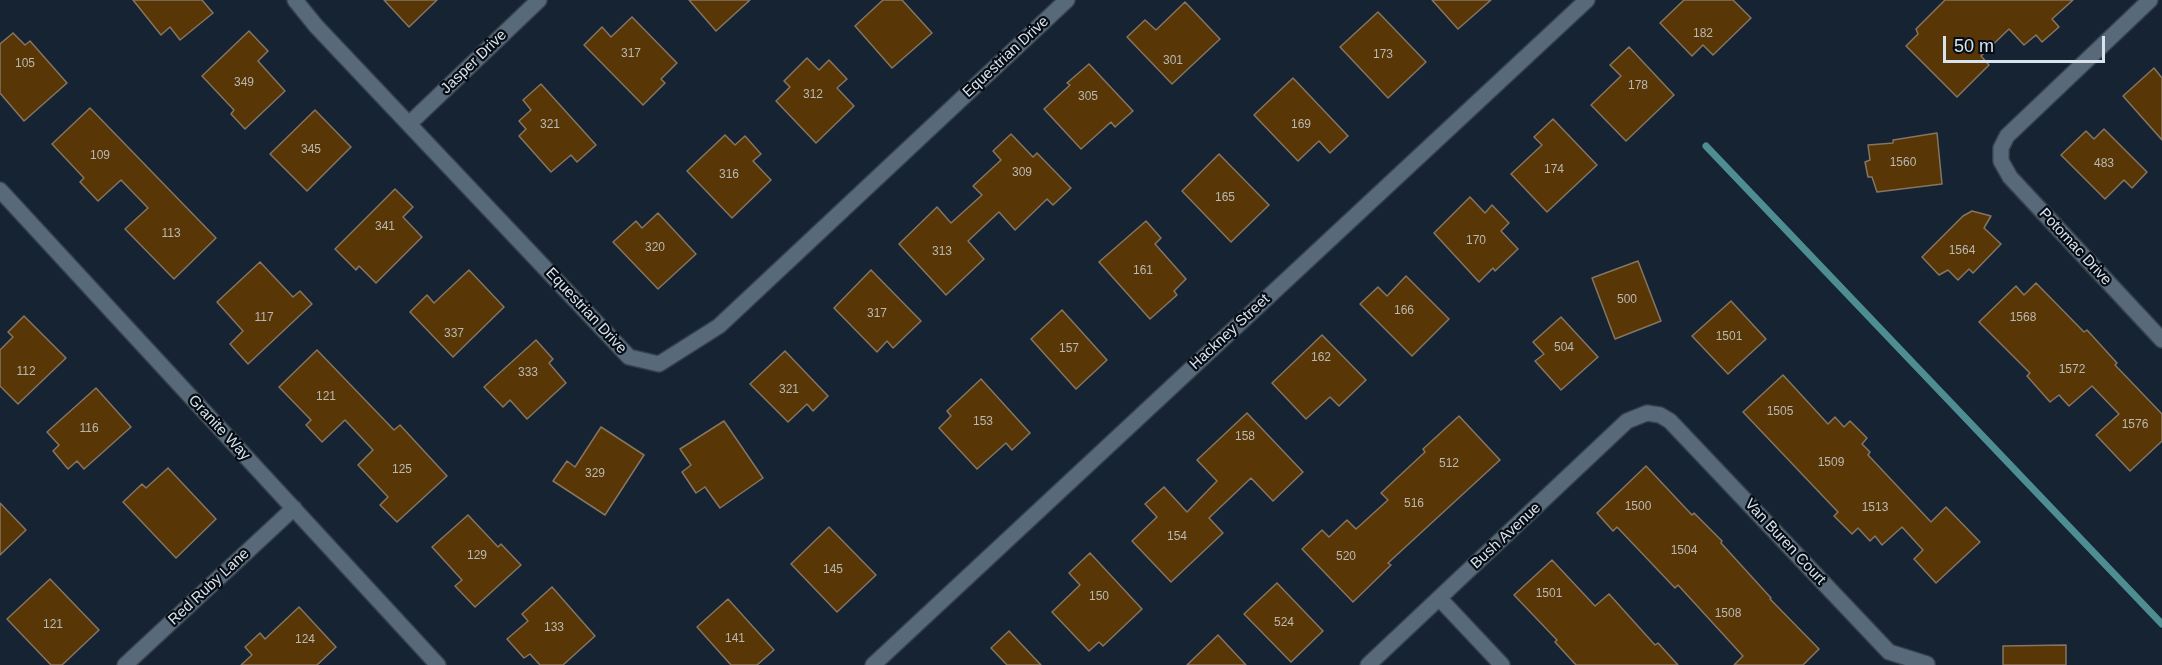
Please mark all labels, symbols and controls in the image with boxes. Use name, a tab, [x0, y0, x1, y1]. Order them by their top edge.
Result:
street label: Equestrian Drive	[959, 13, 1053, 101]
scale bar	[1946, 24, 2108, 62]
street label: Jasper Drive	[437, 26, 511, 98]
house number: 182	[1693, 27, 1713, 41]
text: 50 m	[1954, 36, 1994, 56]
house number: 317	[621, 47, 641, 61]
house number: 173	[1373, 48, 1393, 62]
house number: 301	[1163, 54, 1183, 68]
house number: 105	[15, 57, 35, 71]
house number: 349	[234, 76, 254, 90]
house number: 178	[1628, 79, 1648, 93]
house number: 312	[803, 88, 823, 102]
house number: 305	[1078, 90, 1098, 104]
house number: 321	[540, 118, 560, 132]
house number: 169	[1291, 118, 1311, 132]
house number: 345	[301, 143, 321, 157]
house number: 109	[90, 149, 110, 163]
house number: 1560	[1890, 156, 1916, 170]
house number: 483	[2094, 157, 2114, 171]
house number: 174	[1544, 163, 1564, 177]
house number: 309	[1012, 166, 1032, 180]
house number: 316	[719, 168, 739, 182]
house number: 165	[1215, 191, 1235, 205]
street label: Potomac Drive	[2035, 205, 2115, 289]
house number: 341	[375, 220, 395, 234]
house number: 113	[161, 227, 181, 241]
house number: 170	[1466, 234, 1486, 248]
house number: 320	[645, 241, 665, 255]
house number: 1564	[1949, 244, 1975, 258]
house number: 313	[932, 245, 952, 259]
street label: Equestrian Drive	[542, 264, 630, 358]
house number: 161	[1133, 264, 1153, 278]
street label: Hackney Street	[1186, 290, 1274, 374]
house number: 500	[1617, 293, 1637, 307]
house number: 166	[1394, 304, 1414, 318]
house number: 317	[867, 307, 887, 321]
house number: 117	[254, 311, 274, 325]
house number: 1568	[2010, 311, 2036, 325]
house number: 337	[444, 327, 464, 341]
house number: 1501	[1716, 330, 1742, 344]
house number: 504	[1554, 341, 1574, 355]
house number: 157	[1059, 342, 1079, 356]
house number: 162	[1311, 351, 1331, 365]
house number: 1572	[2059, 363, 2085, 377]
house number: 112	[16, 365, 36, 379]
house number: 333	[518, 366, 538, 380]
house number: 321	[779, 383, 799, 397]
house number: 121	[316, 390, 336, 404]
street label: Granite Way	[184, 392, 254, 464]
house number: 1505	[1767, 405, 1793, 419]
house number: 153	[973, 415, 993, 429]
house number: 1576	[2122, 418, 2148, 432]
house number: 116	[79, 422, 99, 436]
house number: 158	[1235, 430, 1255, 444]
house number: 1509	[1818, 456, 1844, 470]
house number: 512	[1439, 457, 1459, 471]
house number: 125	[392, 463, 412, 477]
house number: 329	[585, 467, 605, 481]
street label: Van Buren Court	[1741, 495, 1829, 589]
house number: 516	[1404, 497, 1424, 511]
street label: Bush Avenue	[1467, 499, 1545, 573]
house number: 1500	[1625, 500, 1651, 514]
house number: 1513	[1862, 501, 1888, 515]
house number: 154	[1167, 530, 1187, 544]
house number: 1504	[1671, 544, 1697, 558]
street label: Red Ruby Lane	[165, 545, 253, 629]
house number: 129	[467, 549, 487, 563]
house number: 520	[1336, 550, 1356, 564]
house number: 145	[823, 563, 843, 577]
house number: 1501	[1536, 587, 1562, 601]
house number: 150	[1089, 590, 1109, 604]
house number: 1508	[1715, 607, 1741, 621]
house number: 524	[1274, 616, 1294, 630]
house number: 121	[43, 618, 63, 632]
house number: 133	[544, 621, 564, 635]
house number: 141	[725, 632, 745, 646]
house number: 124	[295, 633, 315, 647]

